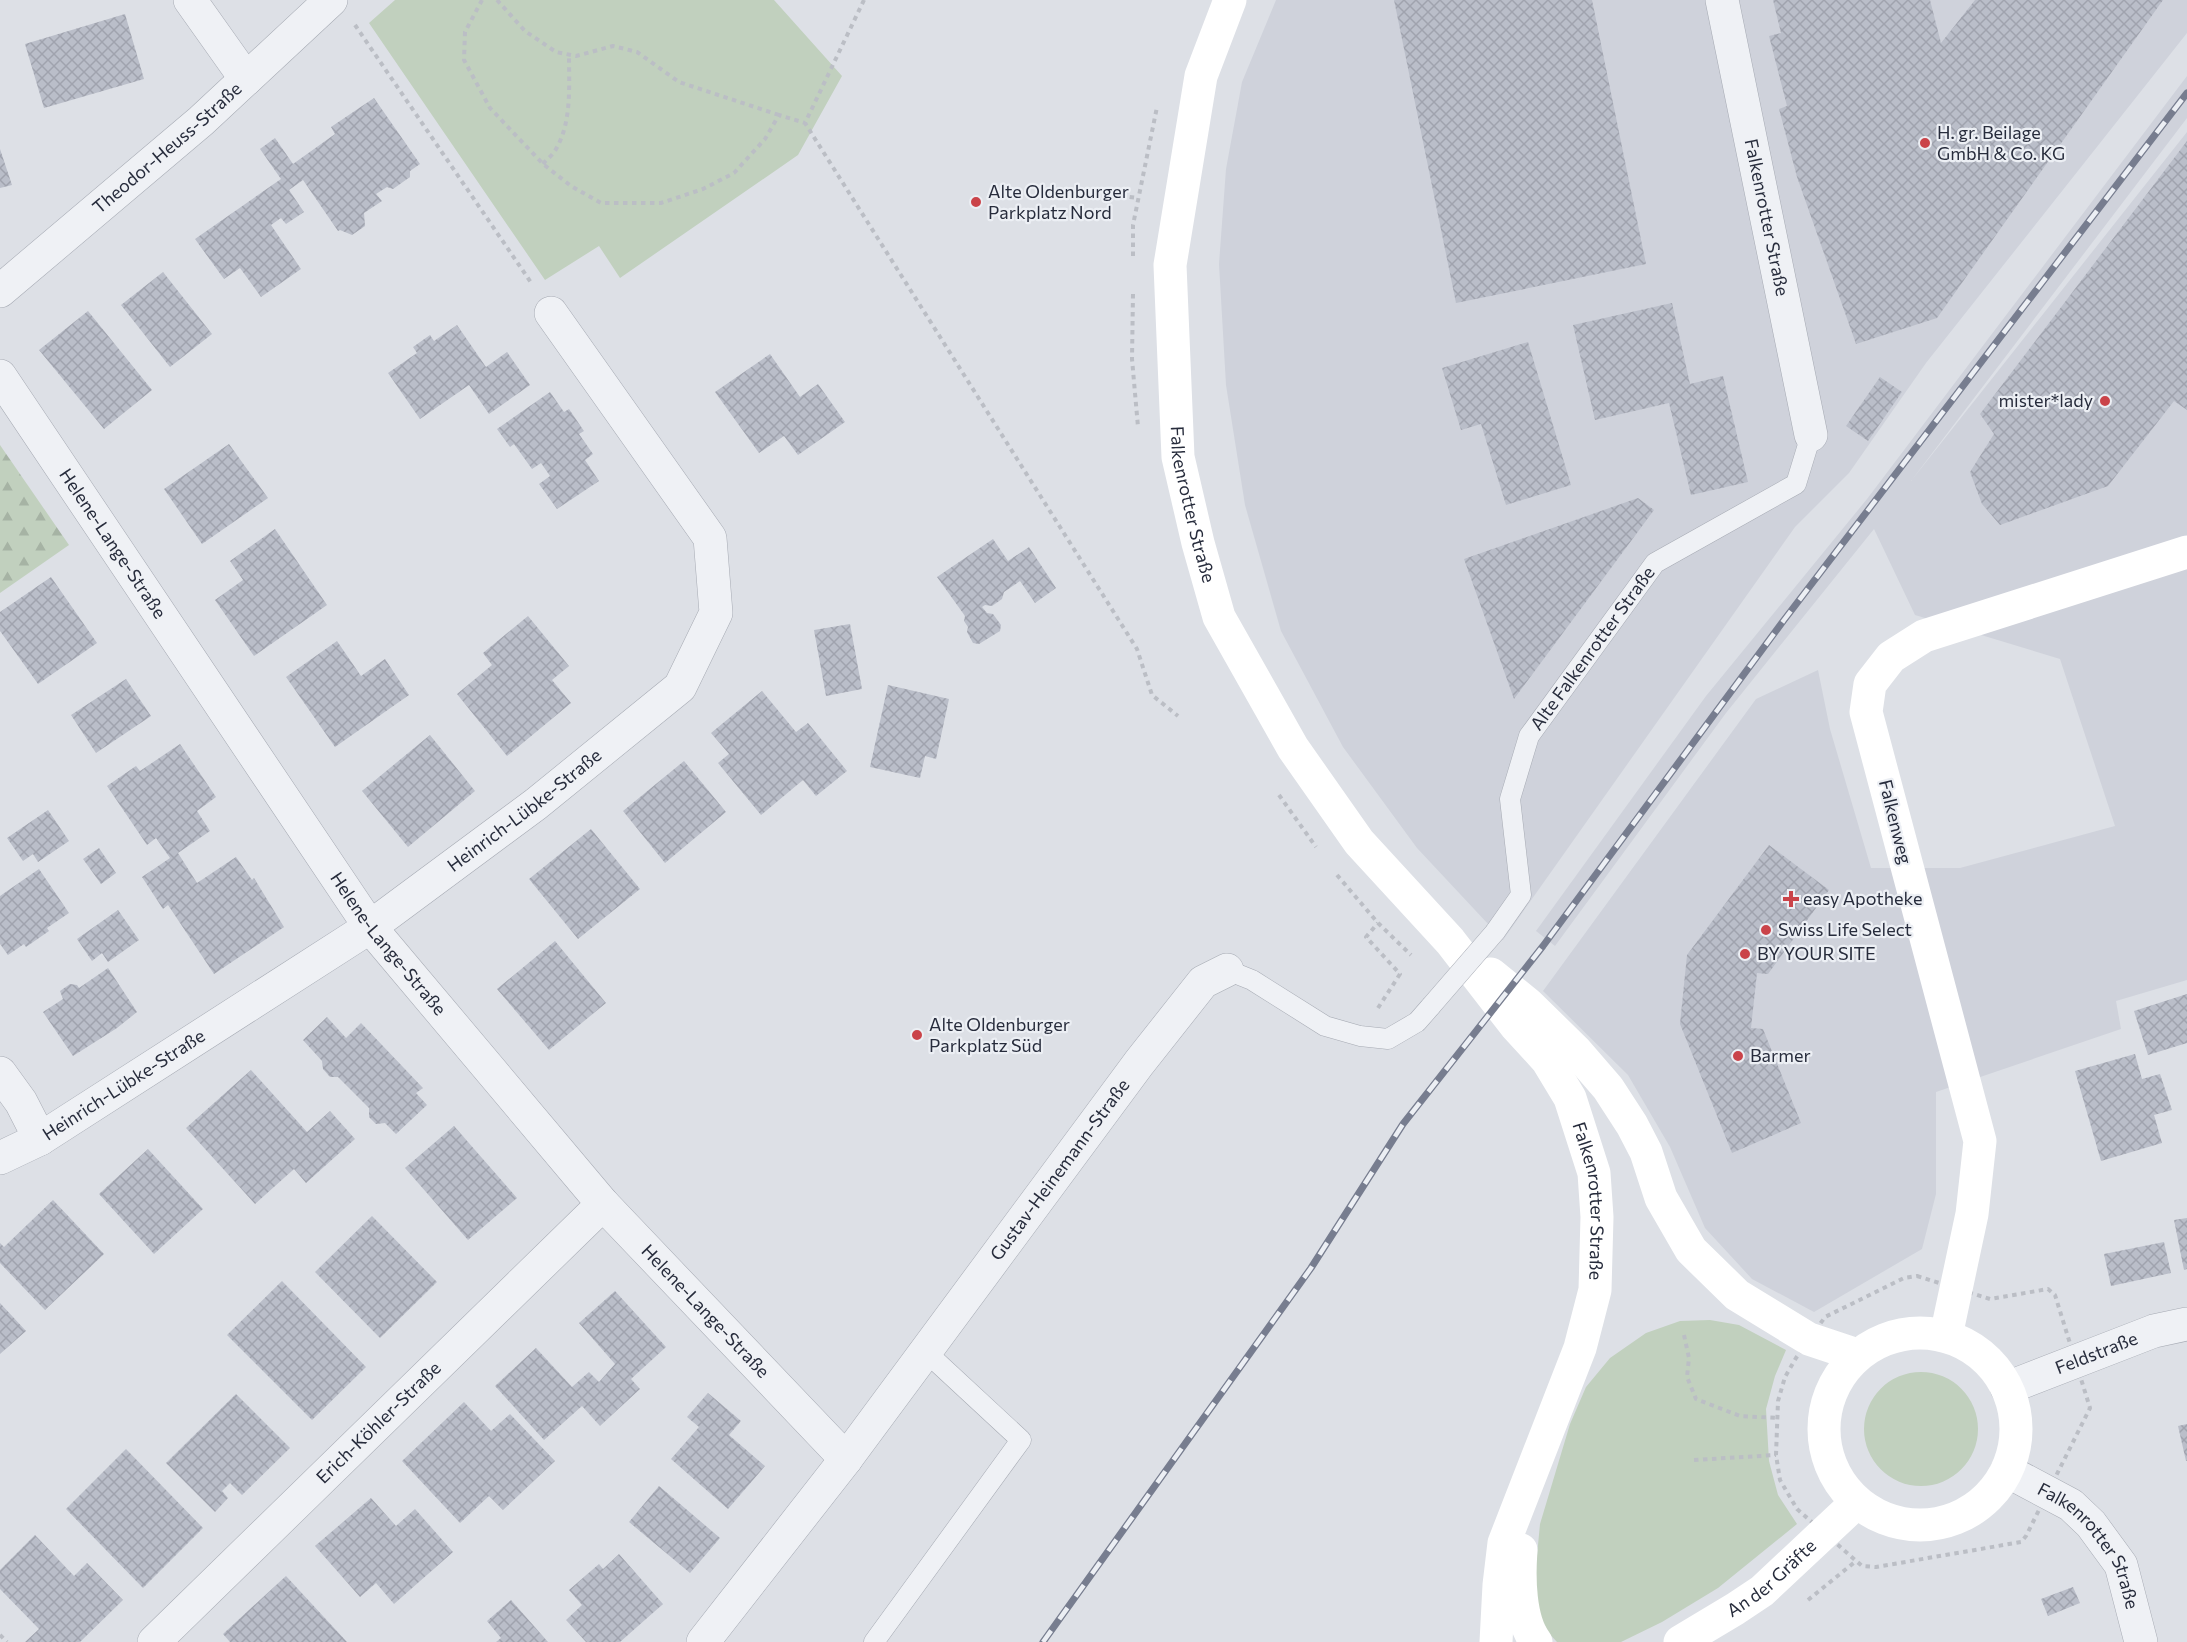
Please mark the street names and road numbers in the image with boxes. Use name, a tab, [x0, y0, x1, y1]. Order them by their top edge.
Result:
street label: Theodor-Heuss-Straße	[88, 77, 246, 218]
street label: Falkenrotter Straße	[1741, 137, 1794, 298]
street label: Falkenrotter Straße	[1167, 425, 1221, 585]
street label: Helene-Lange-Straße	[55, 464, 172, 622]
street label: Alte Falkenrotter Straße	[1525, 562, 1659, 734]
street label: Heinrich-Lübke-Straße	[442, 743, 605, 876]
street label: Falkenweg	[1875, 777, 1917, 866]
street label: Helene-Lange-Straße	[326, 867, 451, 1019]
street label: Heinrich-Lübke-Straße	[38, 1024, 209, 1145]
street label: Gustav-Heinemann-Straße	[985, 1074, 1134, 1264]
street label: Falkenrotter Straße	[1568, 1119, 1609, 1280]
street label: Helene-Lange-Straße	[637, 1239, 775, 1382]
street label: Feldstraße	[2052, 1326, 2141, 1378]
street label: Erich-Köhler-Straße	[311, 1356, 445, 1488]
street label: Falkenrotter Straße	[2034, 1477, 2144, 1611]
street label: An der Gräfte	[1723, 1534, 1820, 1621]

